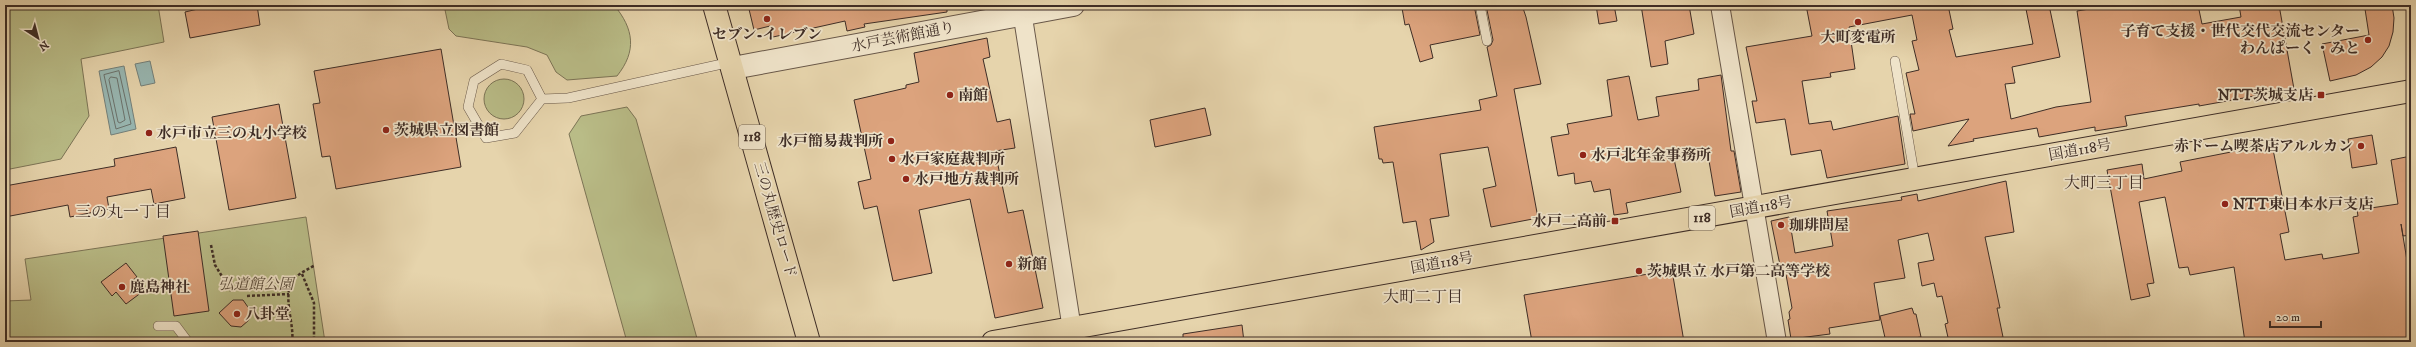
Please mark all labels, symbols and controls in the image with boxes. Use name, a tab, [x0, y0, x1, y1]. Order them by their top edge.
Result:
marker: セブン-イレブン	[762, 14, 772, 24]
marker: 大町変電所	[1853, 17, 1863, 27]
north arrow	[18, 18, 58, 58]
street label: 水戸芸術館通り	[850, 18, 956, 56]
place label: 子育て支援・世代交代交流センター わんぱーく・みと	[2121, 22, 2360, 58]
place label: セブン-イレブン	[712, 25, 822, 44]
place label: 大町変電所	[1820, 28, 1896, 47]
marker: 子育て支援・世代交代交流センター わんぱーく・みと	[2363, 35, 2373, 45]
text: N	[36, 37, 51, 54]
place label: 南館	[958, 86, 988, 105]
place label: NTT茨城支店	[2218, 86, 2313, 105]
marker: 南館	[945, 90, 955, 100]
marker: NTT茨城支店	[2316, 90, 2326, 100]
place label: 茨城県立図書館	[394, 121, 499, 140]
place label: 水戸市立三の丸小学校	[157, 124, 307, 143]
marker: 茨城県立図書館	[381, 125, 391, 135]
road number: 118	[739, 125, 765, 149]
marker: 水戸市立三の丸小学校	[144, 128, 154, 138]
place label: 水戸簡易裁判所	[778, 132, 883, 151]
street label: 国道118号	[2047, 135, 2113, 165]
marker: 水戸簡易裁判所	[886, 136, 896, 146]
place label: 赤ドーム喫茶店アルルカン	[2174, 137, 2353, 156]
marker: 赤ドーム喫茶店アルルカン	[2356, 141, 2366, 151]
place label: 水戸北年金事務所	[1591, 146, 1711, 165]
place label: 水戸家庭裁判所	[900, 150, 1005, 169]
marker: 水戸北年金事務所	[1578, 150, 1588, 160]
marker: 水戸家庭裁判所	[887, 154, 897, 164]
street label: 三の丸歴史ロード	[749, 160, 801, 280]
place label: 水戸地方裁判所	[914, 170, 1019, 189]
district label: 大町三丁目	[2064, 173, 2144, 193]
marker: 水戸地方裁判所	[901, 174, 911, 184]
street label: 国道118号	[1728, 192, 1794, 222]
place label: NTT東日本水戸支店	[2233, 195, 2373, 214]
marker: NTT東日本水戸支店	[2220, 199, 2230, 209]
district label: 三の丸一丁目	[75, 202, 171, 222]
road number: 118	[1689, 206, 1715, 230]
place label: 水戸二高前	[1532, 212, 1607, 231]
marker: 水戸二高前	[1610, 216, 1620, 226]
place label: 珈琲問屋	[1789, 216, 1849, 235]
marker: 珈琲問屋	[1776, 220, 1786, 230]
street label: 国道118号	[1409, 248, 1475, 278]
place label: 新館	[1017, 255, 1047, 274]
marker: 新館	[1004, 259, 1014, 269]
place label: 茨城県立 水戸第二高等学校	[1647, 262, 1830, 281]
marker: 茨城県立 水戸第二高等学校	[1634, 266, 1644, 276]
park label: 弘道館公園	[218, 275, 296, 294]
place label: 鹿島神社	[130, 278, 190, 297]
marker: 鹿島神社	[117, 282, 127, 292]
district label: 大町二丁目	[1383, 287, 1463, 307]
scale bar	[2270, 303, 2321, 329]
place label: 八卦堂	[245, 305, 290, 324]
marker: 八卦堂	[232, 309, 242, 319]
text: 20 m	[2276, 310, 2300, 325]

